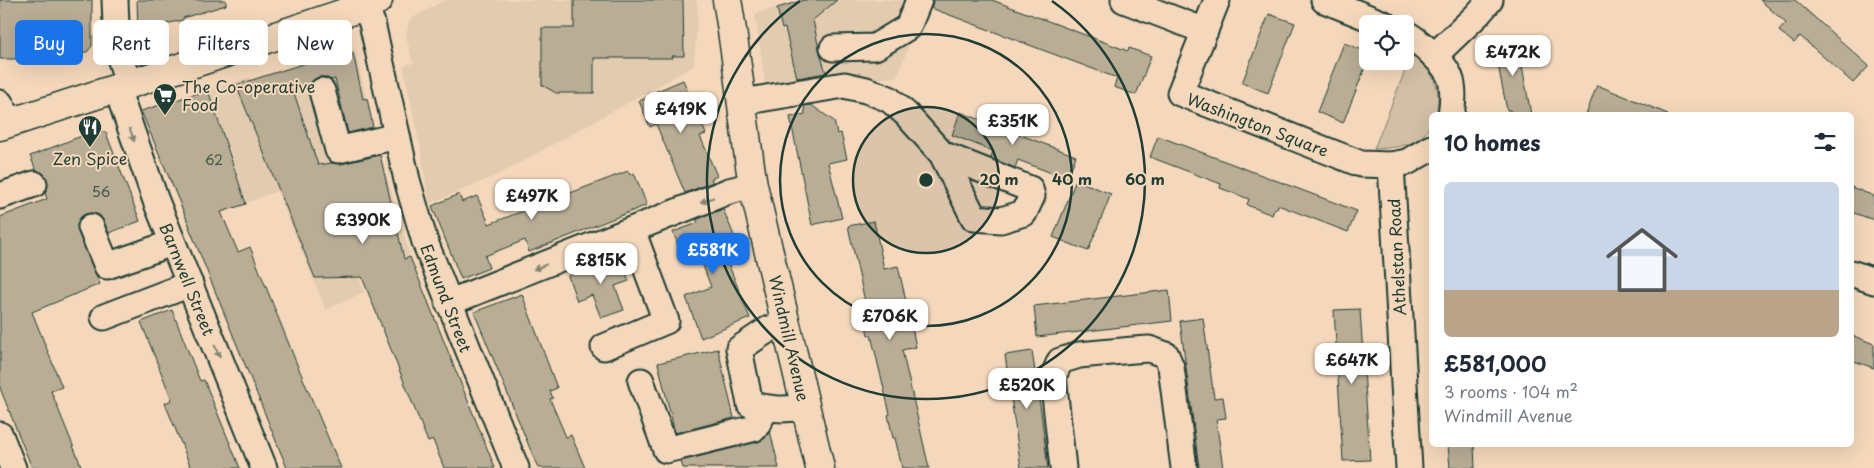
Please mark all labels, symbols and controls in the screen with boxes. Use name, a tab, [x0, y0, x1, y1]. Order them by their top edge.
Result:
map controls	[1359, 15, 1414, 70]
button: locate	[1359, 15, 1414, 70]
chip: Buy	[15, 20, 83, 65]
chip: Rent	[93, 20, 169, 65]
chip: Filters	[179, 20, 268, 65]
chip: New	[278, 20, 352, 65]
pin: £472K	[1478, 34, 1548, 77]
text: £472K	[1486, 39, 1540, 63]
place label: The Co-operative Food	[182, 74, 315, 116]
supermarket icon: The Co-operative Food	[152, 82, 178, 116]
street label: Washington Square	[1184, 86, 1332, 162]
pin: £419K	[646, 92, 716, 134]
text: £419K	[655, 96, 707, 120]
pin: £351K	[978, 104, 1048, 146]
text: £351K	[988, 108, 1038, 132]
restaurant icon: Zen Spice	[77, 114, 103, 148]
text: 10 homes	[1444, 126, 1541, 158]
one-way arrow	[129, 128, 137, 143]
icon: filters	[1811, 128, 1839, 156]
place label: Zen Spice	[53, 146, 127, 170]
house number: 62	[205, 149, 223, 170]
text: 20 m	[980, 167, 1018, 190]
text: 40 m	[1052, 167, 1092, 190]
text: 60 m	[1125, 167, 1165, 190]
centre of rings	[917, 171, 935, 189]
pin: £497K	[497, 178, 567, 221]
house number: 56	[92, 181, 111, 202]
text: £497K	[506, 183, 558, 207]
one-way arrow	[699, 196, 714, 204]
street label: Athelstan Road	[1381, 198, 1411, 316]
pin: £390K	[328, 202, 398, 245]
text: £390K	[335, 207, 391, 231]
icon: home	[1597, 215, 1687, 305]
street label: Barnwell Street	[154, 219, 222, 339]
pin: £581K	[678, 232, 748, 275]
text: £581K	[688, 237, 738, 261]
street label: Edmund Street	[415, 240, 479, 356]
pin: £815K	[566, 242, 636, 285]
text: £815K	[576, 247, 627, 271]
one-way arrow	[533, 263, 547, 271]
street label: Windmill Avenue	[764, 273, 816, 404]
pin: £706K	[855, 298, 925, 341]
text: £706K	[862, 303, 918, 327]
pin: £647K	[1317, 342, 1387, 385]
one-way arrow	[214, 344, 222, 358]
text: £647K	[1326, 347, 1378, 371]
text: £581,000	[1444, 347, 1546, 379]
pin: £520K	[992, 368, 1062, 410]
text: £520K	[999, 372, 1055, 396]
text: 3 rooms · 104 m²	[1444, 379, 1578, 403]
text: Windmill Avenue	[1444, 403, 1573, 427]

